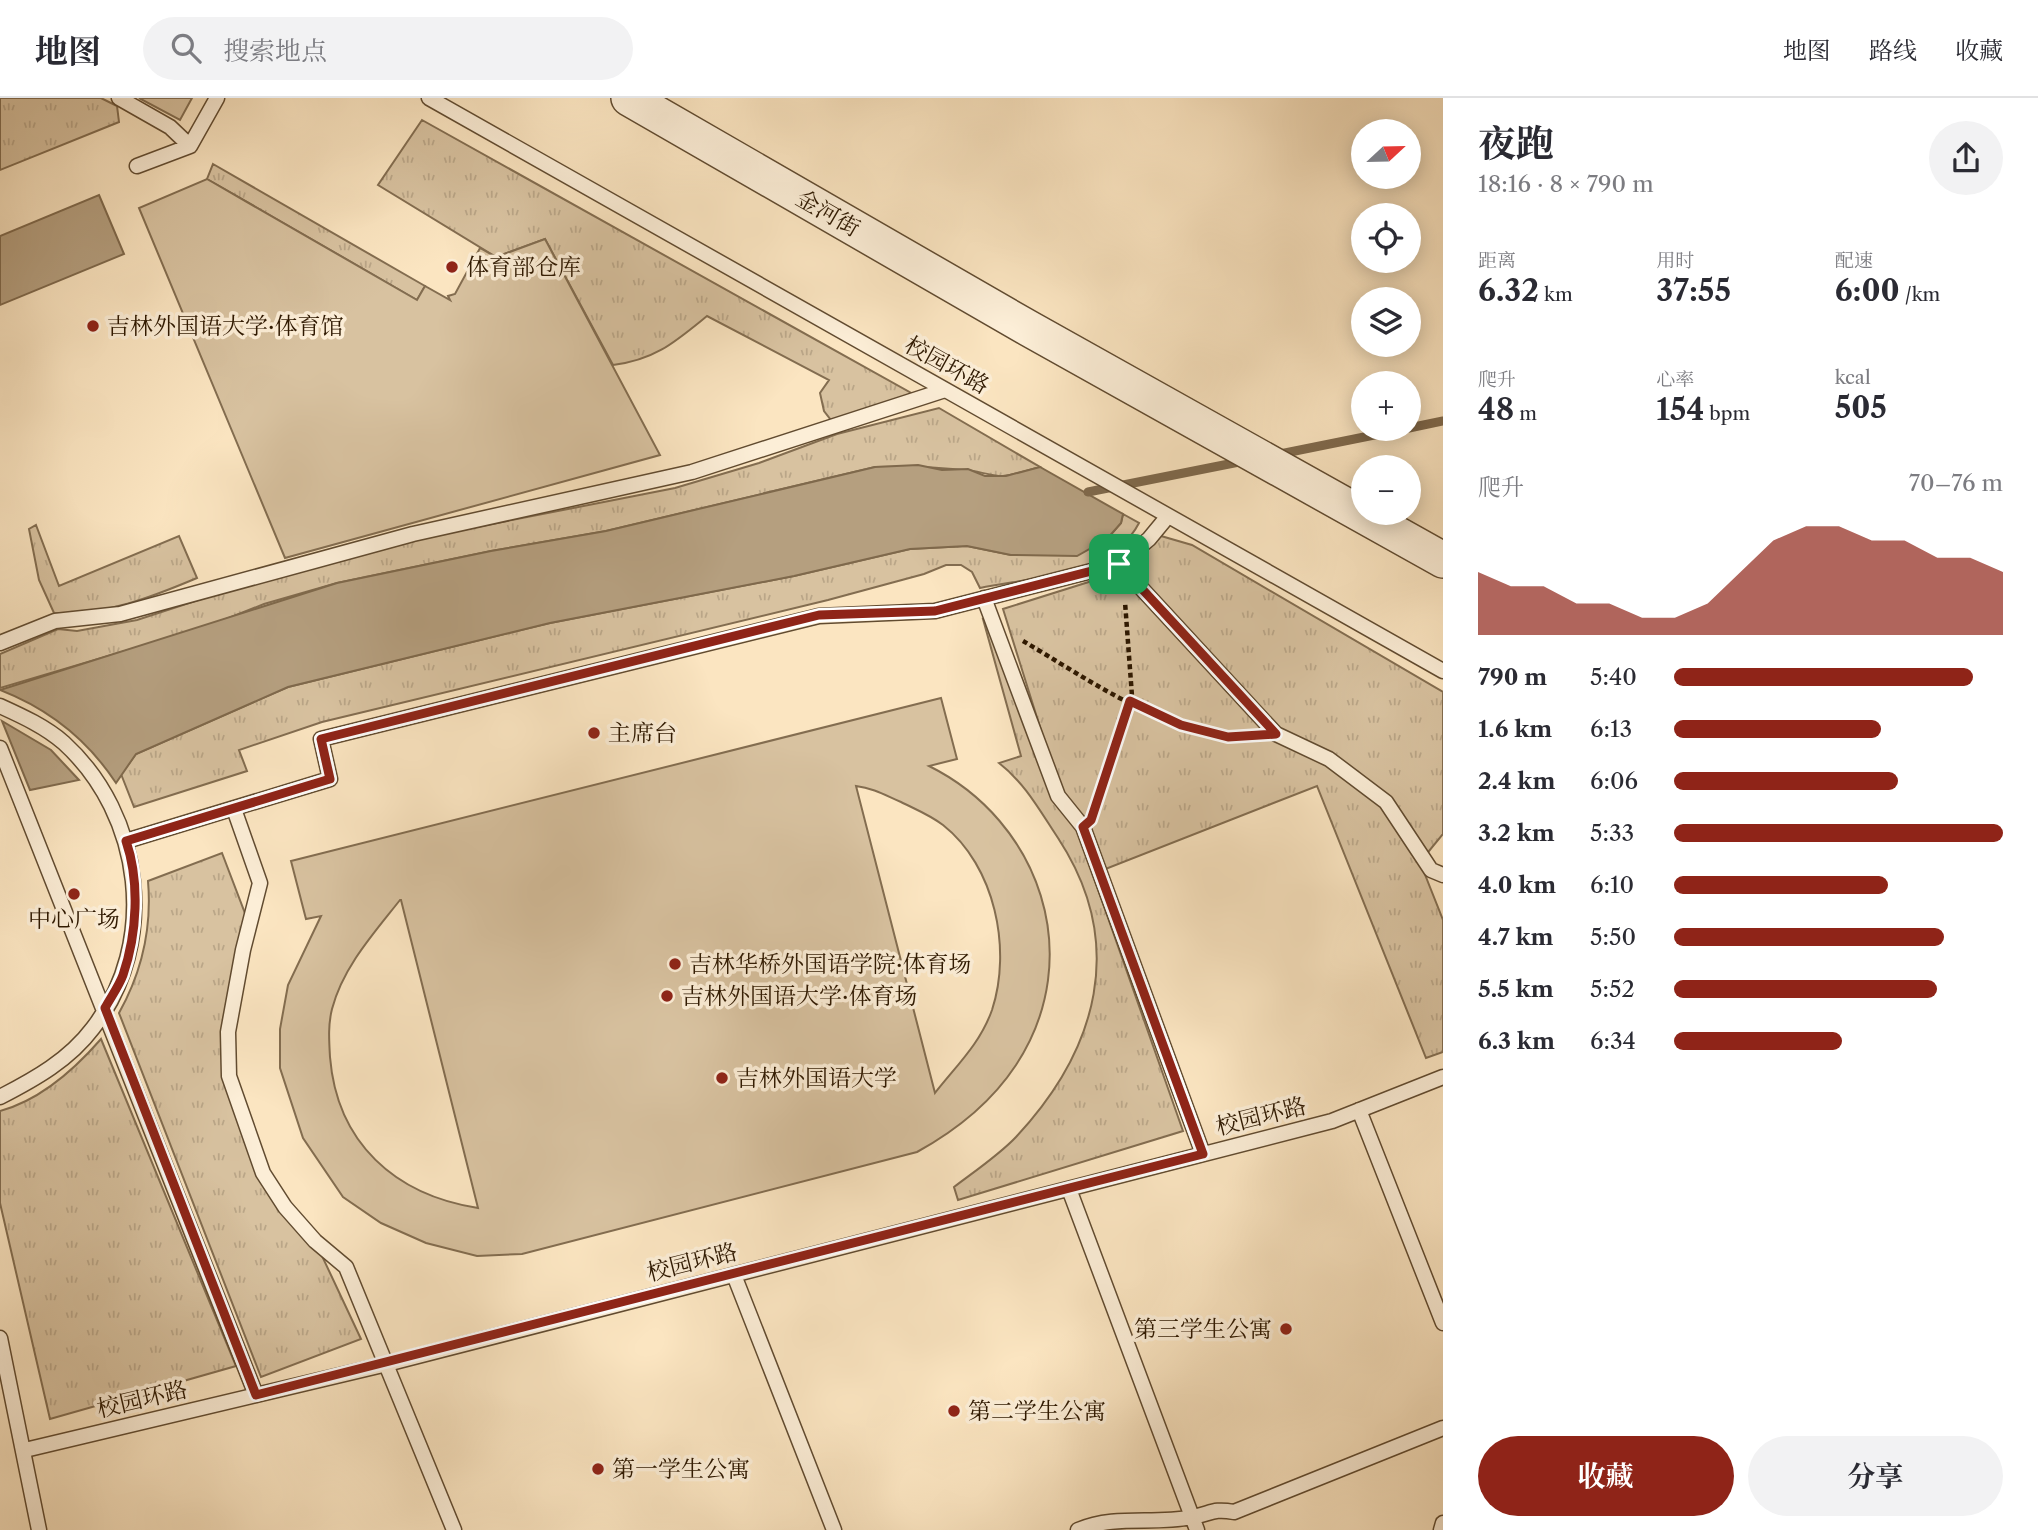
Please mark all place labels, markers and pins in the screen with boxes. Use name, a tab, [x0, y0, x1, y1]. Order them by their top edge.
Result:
place label: 体育部仓库	[466, 253, 581, 281]
marker: 体育部仓库	[444, 259, 460, 275]
place label: 吉林外国语大学·体育馆	[107, 312, 343, 340]
marker: 吉林外国语大学·体育馆	[85, 318, 101, 334]
pin	[1089, 534, 1149, 594]
place label: 主席台	[608, 719, 677, 747]
marker: 主席台	[586, 725, 602, 741]
marker: 中心广场	[66, 886, 82, 902]
place label: 中心广场	[28, 905, 120, 933]
place label: 吉林华桥外国语学院·体育场	[689, 950, 971, 978]
marker: 吉林华桥外国语学院·体育场	[667, 956, 683, 972]
place label: 吉林外国语大学·体育场	[681, 982, 917, 1010]
marker: 吉林外国语大学·体育场	[659, 988, 675, 1004]
place label: 吉林外国语大学	[736, 1064, 897, 1092]
marker: 吉林外国语大学	[714, 1070, 730, 1086]
place label: 第三学生公寓	[1134, 1315, 1272, 1343]
marker: 第三学生公寓	[1278, 1321, 1294, 1337]
place label: 第二学生公寓	[968, 1397, 1106, 1425]
marker: 第二学生公寓	[946, 1403, 962, 1419]
place label: 第一学生公寓	[612, 1455, 750, 1483]
marker: 第一学生公寓	[590, 1461, 606, 1477]

